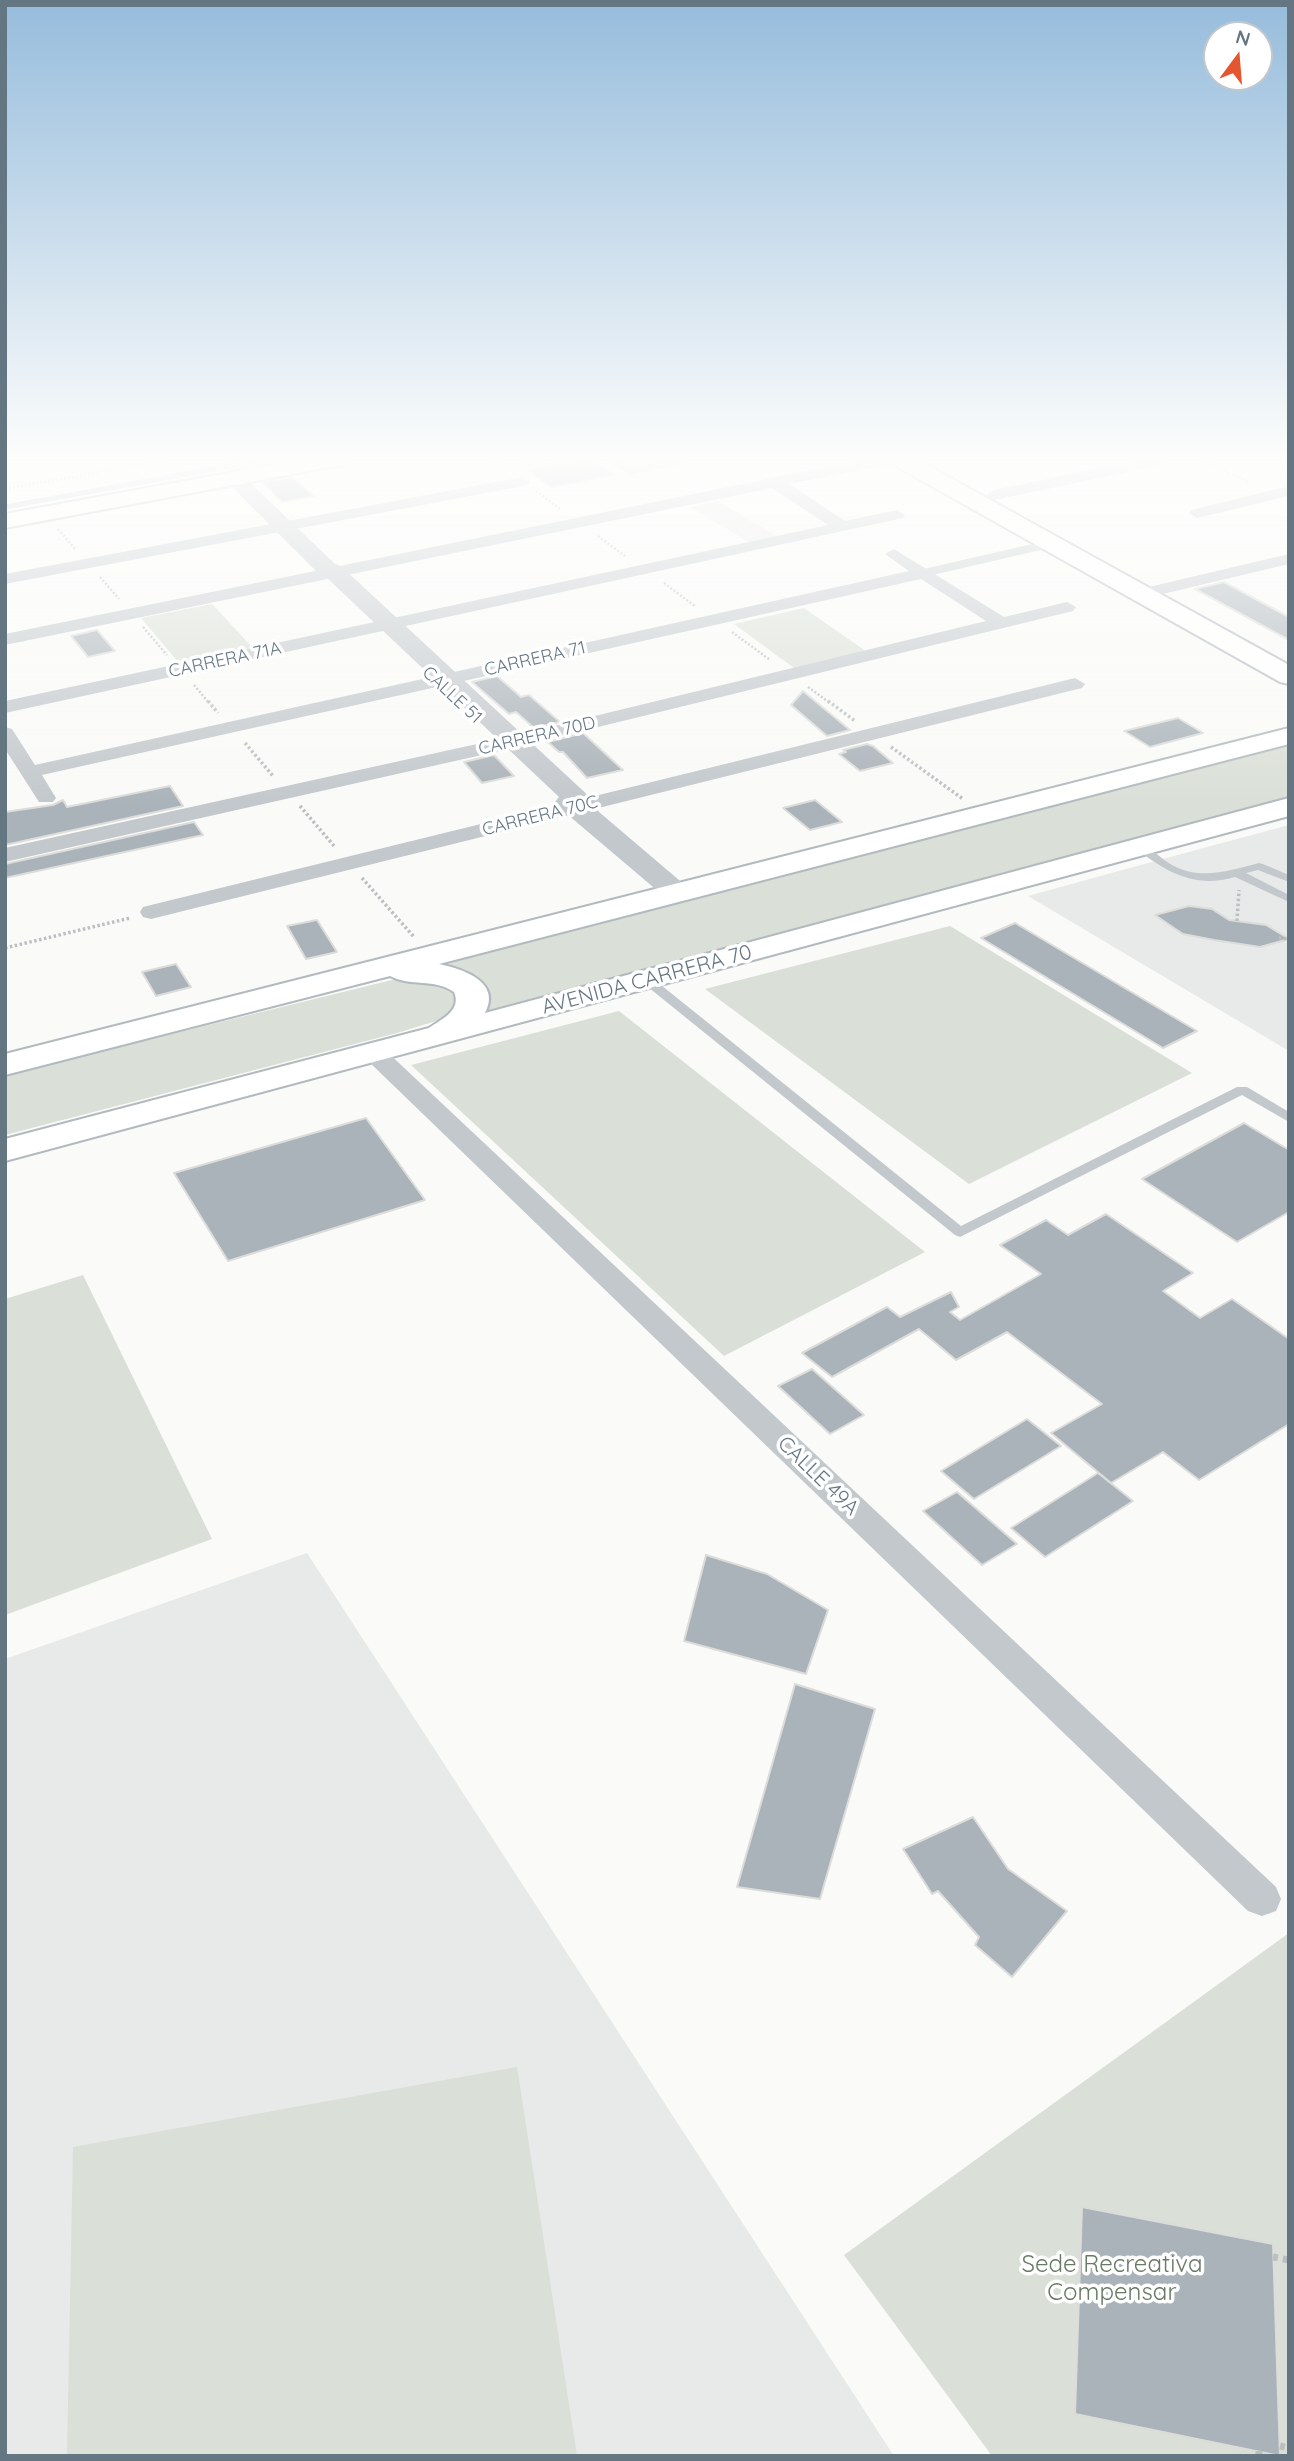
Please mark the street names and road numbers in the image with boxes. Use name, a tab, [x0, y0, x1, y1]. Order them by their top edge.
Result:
street label: CARRERA 71	[482, 637, 588, 681]
street label: CARRERA 71A	[167, 638, 283, 682]
street label: CALLE 51	[418, 662, 486, 728]
street label: CARRERA 70D	[476, 712, 598, 760]
street label: CARRERA 70C	[480, 791, 600, 841]
street label: AVENIDA CARRERA 70	[539, 940, 755, 1020]
street label: CALLE 49A	[772, 1431, 864, 1521]

